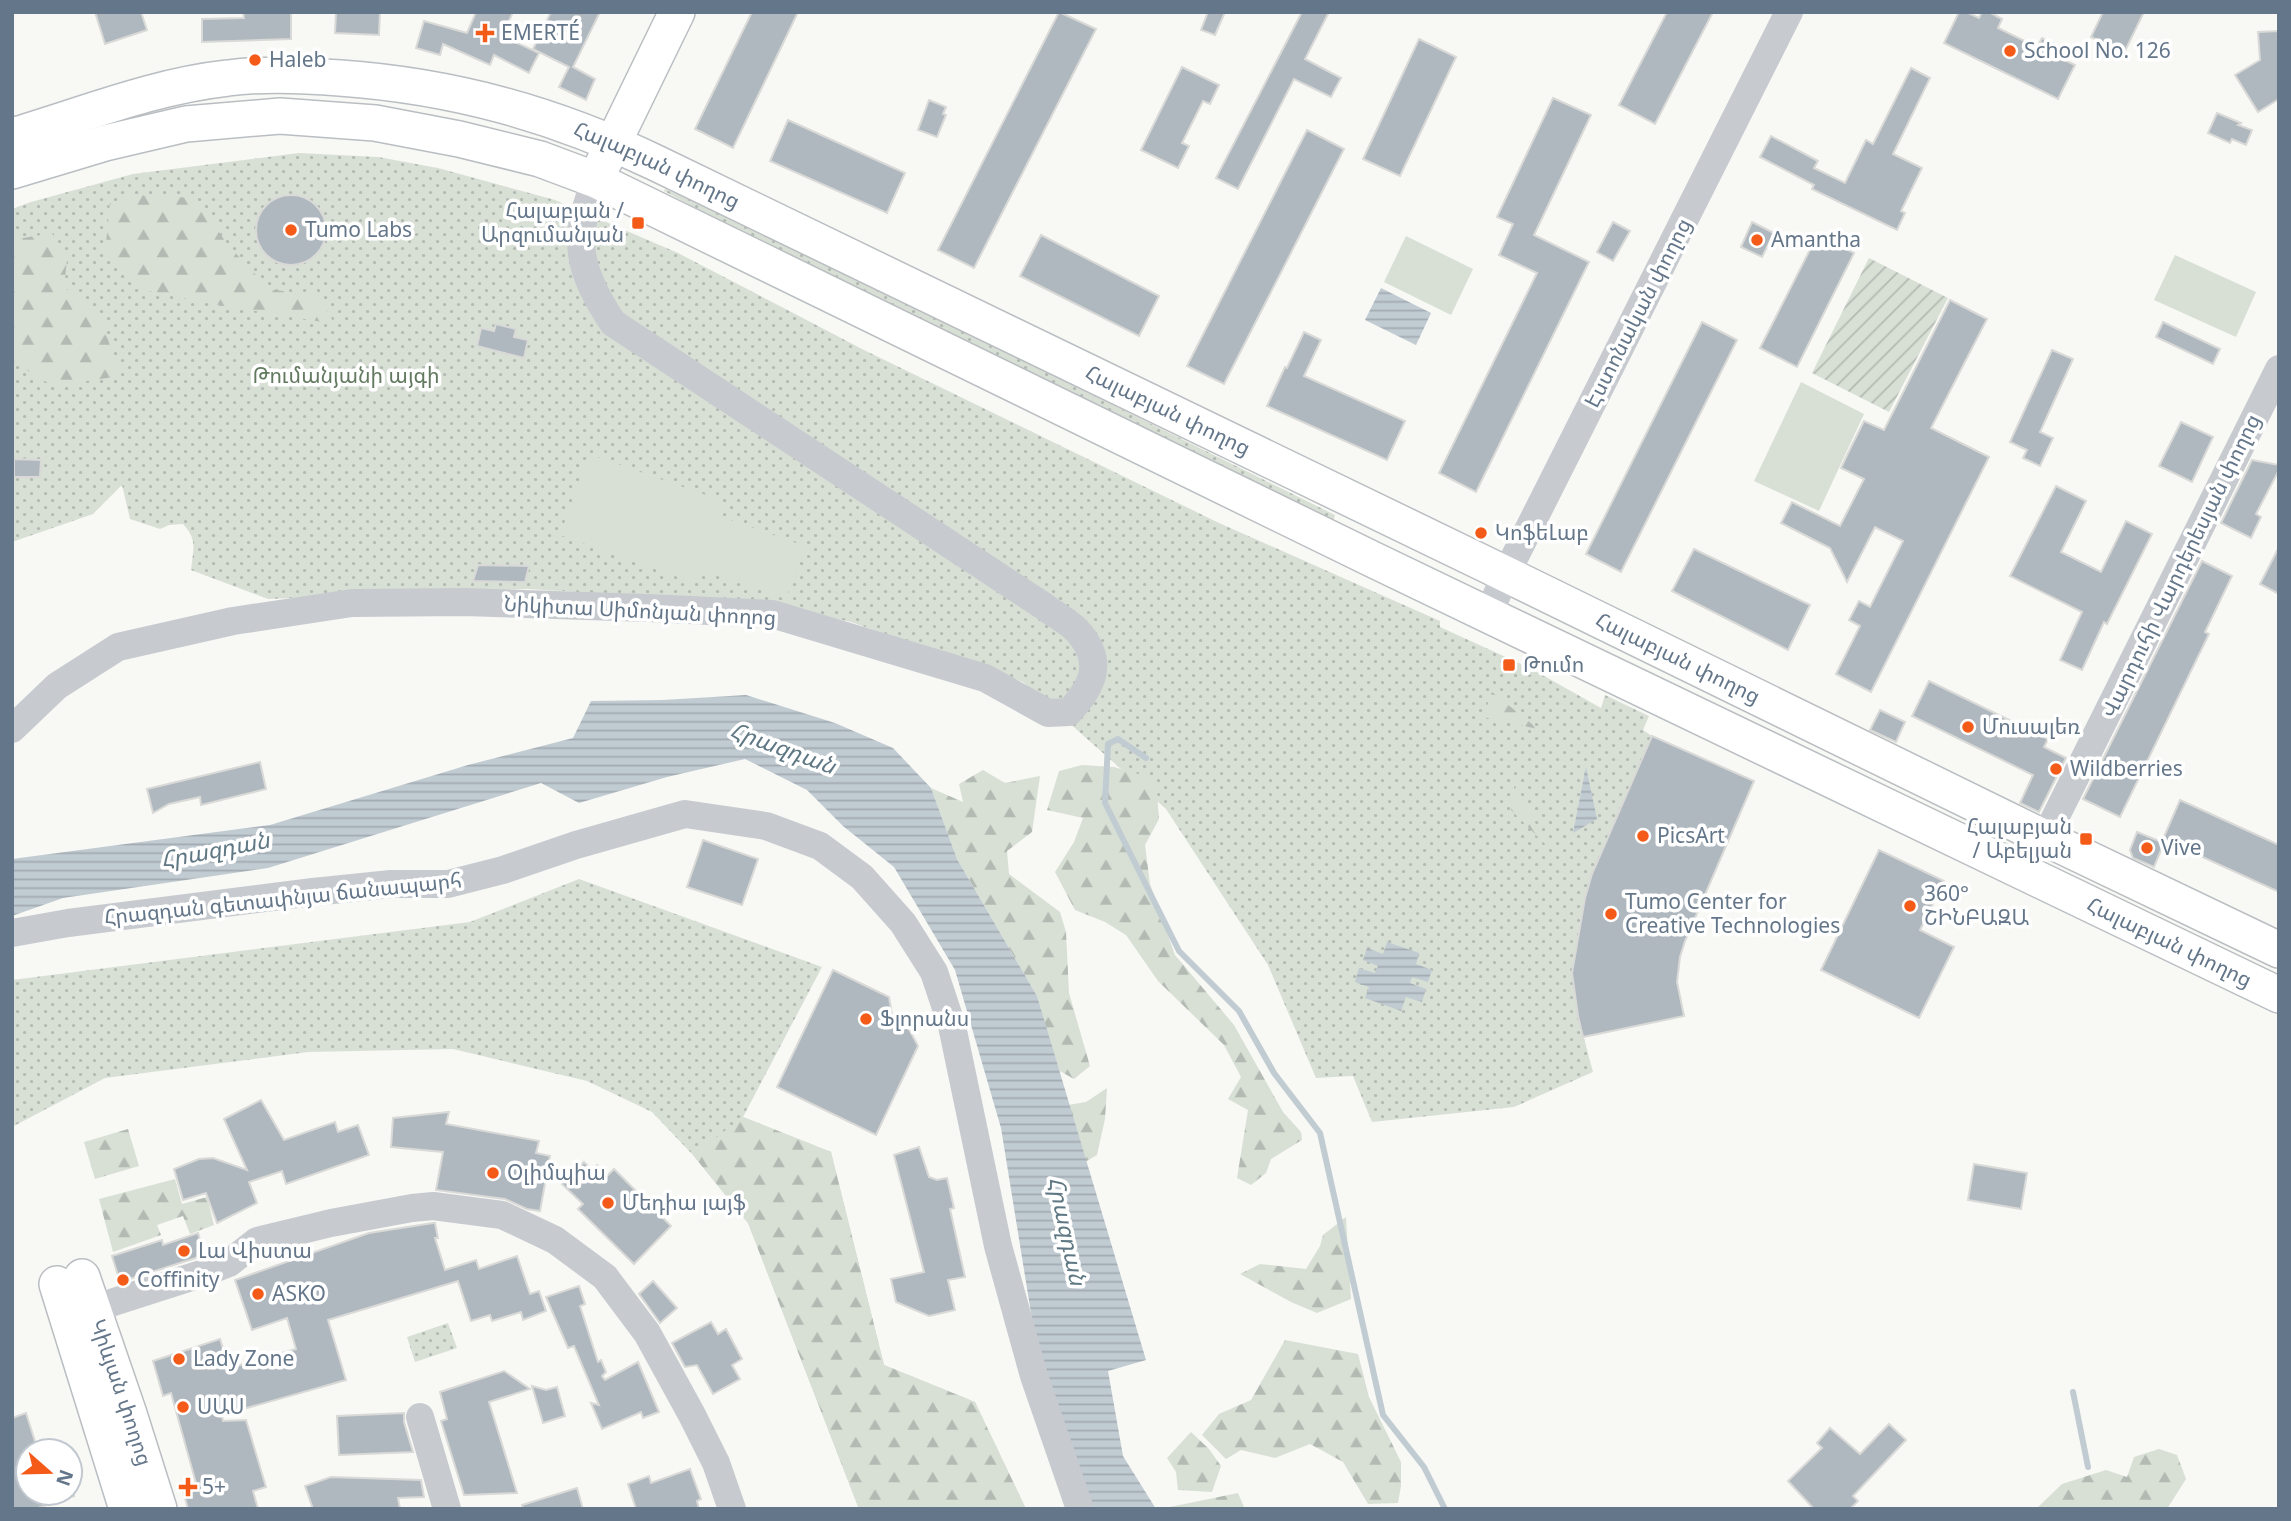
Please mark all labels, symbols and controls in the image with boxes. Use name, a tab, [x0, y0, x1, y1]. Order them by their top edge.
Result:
place label: EMERTÉ	[501, 18, 580, 46]
marker: EMERTÉ	[475, 23, 495, 43]
place label: School No. 126	[2024, 36, 2171, 64]
marker: School No. 126	[2002, 43, 2018, 59]
place label: Haleb	[269, 45, 327, 73]
marker: Haleb	[247, 52, 263, 68]
street label: Հալաբյան փողոց	[570, 114, 745, 215]
place label: Հալաբյան / Արզումանյան	[481, 196, 624, 248]
street label: Էստոնական փողոց	[1577, 213, 1697, 412]
place label: Tumo Labs	[305, 215, 412, 243]
marker: Հալաբյան / Արզումանյան	[630, 215, 646, 231]
marker: Tumo Labs	[283, 222, 299, 238]
place label: Amantha	[1771, 225, 1861, 253]
marker: Amantha	[1749, 232, 1765, 248]
street label: Հալաբյան փողոց	[1081, 358, 1255, 461]
park label: Թումանյանի այգի	[253, 361, 439, 389]
street label: Վարդուհի Վարդերեսյան փողոց	[2094, 409, 2266, 722]
place label: ԿոֆեԼաբ	[1495, 518, 1589, 546]
marker: ԿոֆեԼաբ	[1473, 525, 1489, 541]
street label: Նիկիտա Սիմոնյան փողոց	[503, 589, 777, 631]
street label: Հալաբյան փողոց	[1591, 605, 1765, 710]
place label: Թումո	[1523, 650, 1584, 678]
marker: Թումո	[1501, 657, 1517, 673]
place label: Մուսալեռ	[1982, 712, 2080, 740]
water label: Հրազդան	[726, 713, 842, 781]
marker: Մուսալեռ	[1960, 719, 1976, 735]
place label: Wildberries	[2070, 754, 2183, 782]
marker: Wildberries	[2048, 761, 2064, 777]
place label: Հալաբյան / Աբելյան	[1967, 812, 2072, 864]
place label: PicsArt	[1657, 821, 1725, 849]
water label: Հրազդան	[158, 823, 273, 875]
marker: PicsArt	[1635, 828, 1651, 844]
marker: Հալաբյան / Աբելյան	[2078, 831, 2094, 847]
place label: Vive	[2161, 833, 2202, 861]
marker: Vive	[2139, 840, 2155, 856]
street label: Հրազդան գետափնյա ճանապարհ	[103, 865, 463, 931]
place label: 360° ՇԻՆԲԱԶԱ	[1924, 879, 2029, 931]
place label: Tumo Center for Creative Technologies	[1625, 887, 1840, 939]
street label: Հալաբյան փողոց	[2083, 890, 2257, 993]
marker: 360° ՇԻՆԲԱԶԱ	[1902, 898, 1918, 914]
marker: Tumo Center for Creative Technologies	[1603, 906, 1619, 922]
place label: Ֆլորանս	[880, 1004, 969, 1032]
marker: Ֆլորանս	[858, 1011, 874, 1027]
place label: Օլիմպիա	[507, 1158, 606, 1186]
marker: Օլիմպիա	[485, 1165, 501, 1181]
water label: Հրազդան	[1041, 1174, 1095, 1289]
place label: Մեդիա լայֆ	[622, 1188, 746, 1216]
marker: Մեդիա լայֆ	[600, 1195, 616, 1211]
place label: Լա Վիստա	[198, 1236, 312, 1264]
marker: Լա Վիստա	[176, 1243, 192, 1259]
place label: Coffinity	[137, 1265, 220, 1293]
marker: Coffinity	[115, 1272, 131, 1288]
place label: ASKO	[272, 1279, 326, 1307]
marker: ASKO	[250, 1286, 266, 1302]
street label: Կիևյան փողոց	[84, 1315, 159, 1469]
place label: Lady Zone	[193, 1344, 294, 1372]
marker: Lady Zone	[171, 1351, 187, 1367]
place label: ՍԱՍ	[197, 1392, 245, 1420]
marker: ՍԱՍ	[175, 1399, 191, 1415]
north arrow	[14, 1437, 84, 1507]
text: N	[50, 1466, 80, 1490]
place label: 5+	[202, 1472, 226, 1500]
marker: 5+	[180, 1479, 196, 1495]

